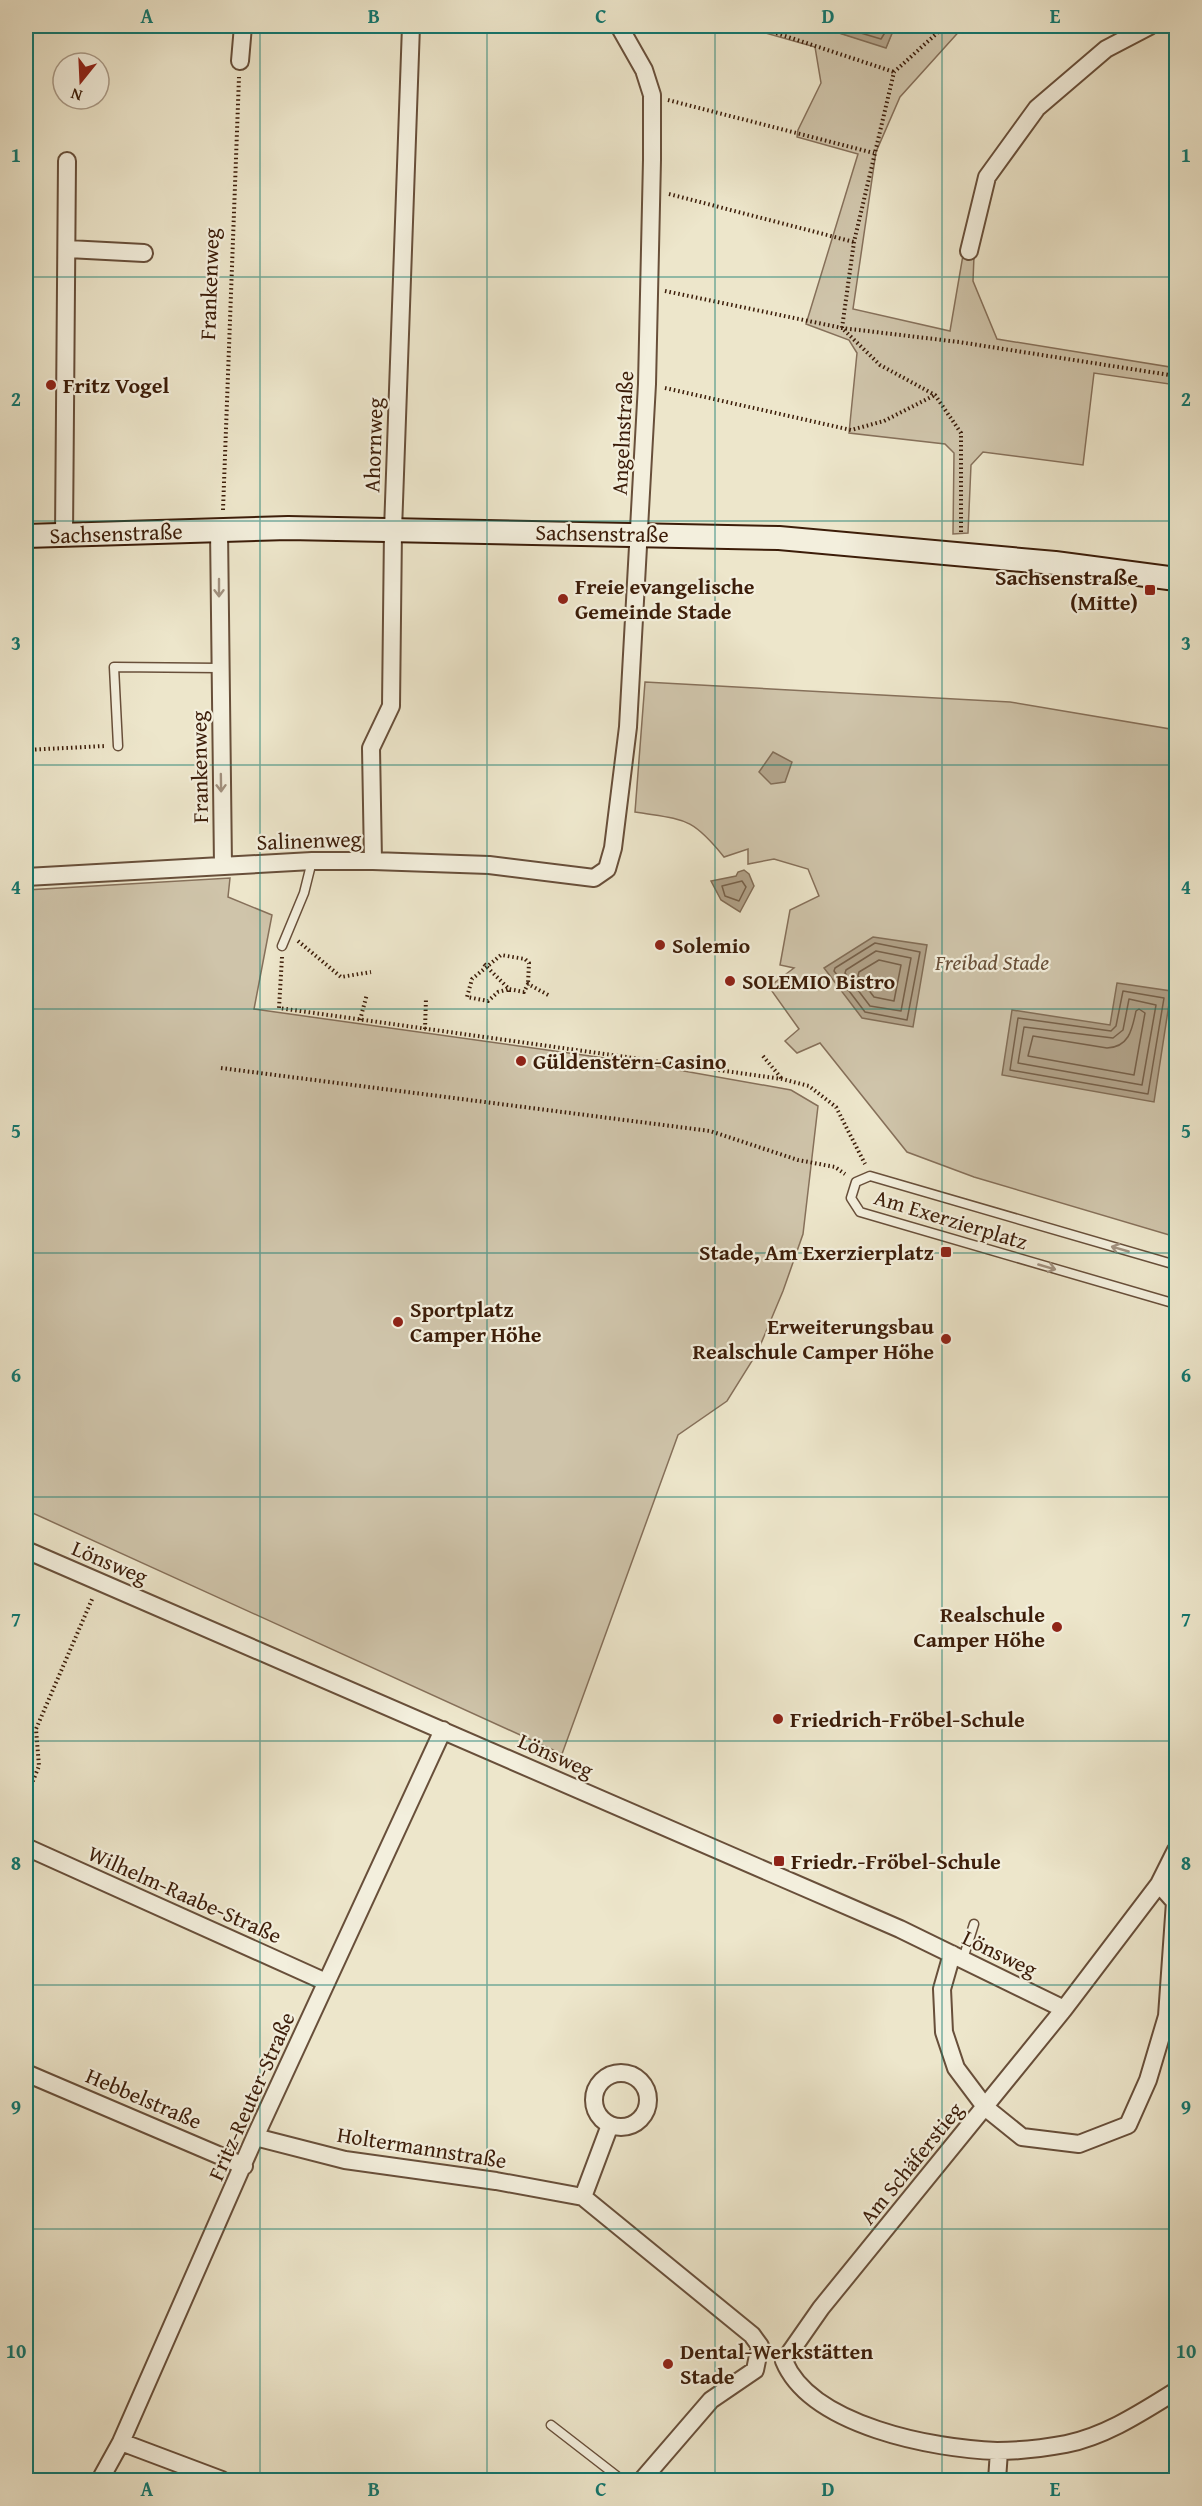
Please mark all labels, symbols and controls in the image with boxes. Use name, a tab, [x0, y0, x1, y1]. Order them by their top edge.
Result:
text: A	[141, 1, 154, 30]
text: B	[368, 1, 380, 30]
text: C	[595, 1, 607, 30]
text: D	[821, 1, 835, 30]
text: E	[1050, 1, 1061, 30]
north arrow	[51, 51, 111, 111]
text: N	[67, 82, 85, 108]
text: 1	[11, 140, 21, 169]
text: 1	[1181, 140, 1191, 169]
street label: Frankenweg	[191, 227, 227, 341]
place label: Fritz Vogel	[63, 369, 169, 401]
street label: Angelnstraße	[603, 370, 641, 496]
marker: Fritz Vogel	[44, 378, 58, 392]
text: 2	[11, 384, 21, 413]
text: 2	[1181, 384, 1191, 413]
street label: Ahornweg	[355, 397, 391, 493]
street label: Sachsenstraße	[49, 515, 183, 551]
street label: Sachsenstraße	[535, 516, 669, 550]
place label: Sachsenstraße (Mitte)	[995, 561, 1138, 618]
place label: Freie evangelische Gemeinde Stade	[575, 570, 755, 627]
one-way arrow	[213, 578, 225, 598]
marker: Sachsenstraße (Mitte)	[1143, 583, 1157, 597]
marker: Freie evangelische Gemeinde Stade	[556, 592, 570, 606]
text: 3	[11, 628, 21, 657]
text: 3	[1181, 628, 1191, 657]
street label: Frankenweg	[182, 711, 216, 823]
one-way arrow	[216, 773, 227, 793]
street label: Salinenweg	[256, 822, 362, 858]
text: 4	[11, 872, 21, 901]
text: 4	[1181, 872, 1191, 901]
place label: Solemio	[672, 929, 751, 961]
marker: Solemio	[653, 938, 667, 952]
park label: Freibad Stade	[934, 946, 1049, 978]
place label: SOLEMIO Bistro	[742, 965, 896, 997]
marker: SOLEMIO Bistro	[723, 974, 737, 988]
place label: Güldenstern-Casino	[533, 1045, 727, 1077]
marker: Güldenstern-Casino	[514, 1054, 528, 1068]
text: 5	[11, 1116, 21, 1145]
text: 5	[1181, 1116, 1191, 1145]
street label: Am Exerzierplatz	[870, 1181, 1032, 1258]
place label: Stade, Am Exerzierplatz	[699, 1236, 934, 1268]
one-way arrow	[1111, 1243, 1130, 1254]
marker: Stade, Am Exerzierplatz	[939, 1245, 953, 1259]
one-way arrow	[1037, 1262, 1056, 1273]
place label: Sportplatz Camper Höhe	[410, 1293, 542, 1350]
place label: Erweiterungsbau Realschule Camper Höhe	[692, 1310, 934, 1367]
marker: Sportplatz Camper Höhe	[391, 1315, 405, 1329]
marker: Erweiterungsbau Realschule Camper Höhe	[939, 1332, 953, 1346]
text: 6	[11, 1360, 21, 1389]
text: 6	[1181, 1360, 1191, 1389]
street label: Lönsweg	[67, 1532, 153, 1592]
place label: Realschule Camper Höhe	[913, 1598, 1045, 1655]
text: 7	[11, 1604, 21, 1633]
text: 7	[1181, 1604, 1191, 1633]
marker: Realschule Camper Höhe	[1050, 1620, 1064, 1634]
place label: Friedrich-Fröbel-Schule	[790, 1703, 1025, 1735]
marker: Friedrich-Fröbel-Schule	[771, 1712, 785, 1726]
street label: Lönsweg	[513, 1724, 599, 1786]
street label: Wilhelm-Raabe-Straße	[83, 1837, 287, 1951]
place label: Friedr.-Fröbel-Schule	[791, 1845, 1001, 1877]
text: 8	[11, 1848, 21, 1877]
text: 8	[1181, 1848, 1191, 1877]
marker: Friedr.-Fröbel-Schule	[772, 1854, 786, 1868]
street label: Lönsweg	[957, 1921, 1043, 1985]
street label: Fritz-Reuter-Straße	[199, 2007, 303, 2185]
street label: Hebbelstraße	[81, 2059, 207, 2137]
text: 9	[11, 2092, 21, 2121]
text: 9	[1181, 2092, 1191, 2121]
street label: Am Schäferstieg	[852, 2095, 970, 2231]
street label: Holtermannstraße	[335, 2118, 509, 2176]
place label: Dental-Werkstätten Stade	[680, 2335, 873, 2392]
text: 10	[6, 2336, 26, 2365]
text: 10	[1176, 2336, 1196, 2365]
marker: Dental-Werkstätten Stade	[661, 2357, 675, 2371]
text: A	[141, 2474, 154, 2503]
text: B	[368, 2474, 380, 2503]
text: C	[595, 2474, 607, 2503]
text: D	[821, 2474, 835, 2503]
text: E	[1050, 2474, 1061, 2503]

